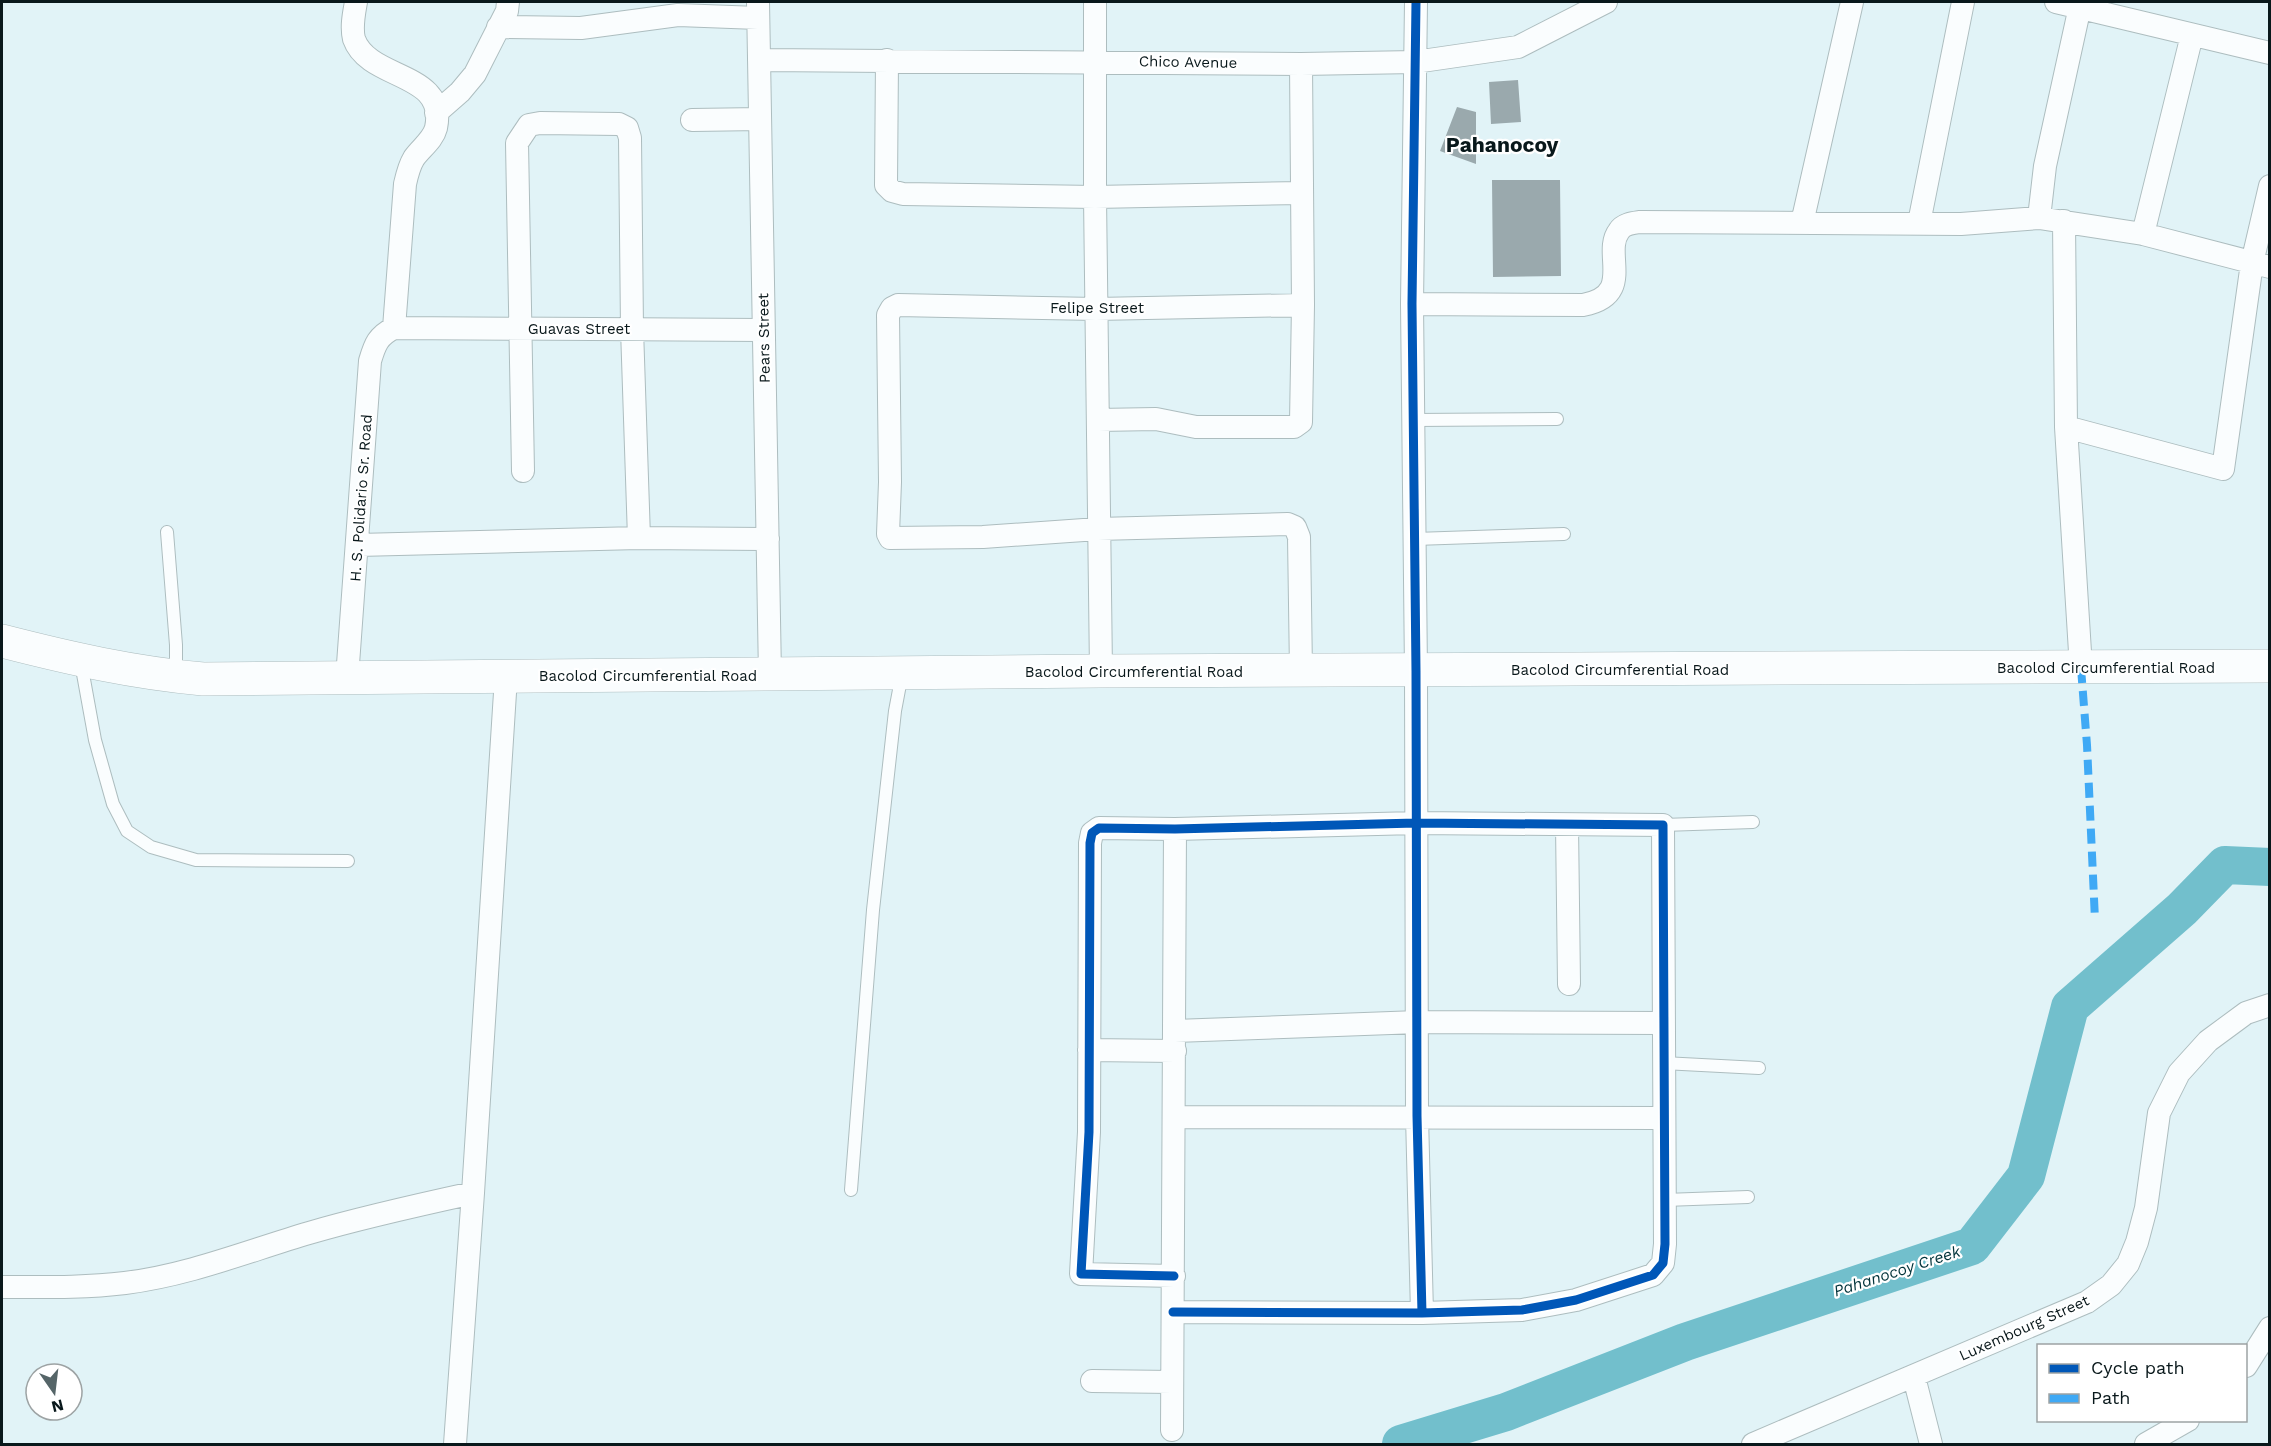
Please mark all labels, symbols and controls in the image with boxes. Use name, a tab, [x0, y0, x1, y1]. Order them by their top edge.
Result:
street label: Chico Avenue	[1139, 52, 1237, 72]
district label: Pahanocoy	[1446, 132, 1559, 157]
street label: Pears Street	[754, 292, 774, 383]
street label: Felipe Street	[1050, 299, 1145, 317]
street label: Guavas Street	[528, 320, 631, 338]
street label: H. S. Polidario Sr. Road	[346, 414, 376, 582]
street label: Bacolod Circumferential Road	[1997, 659, 2215, 677]
street label: Bacolod Circumferential Road	[1511, 661, 1729, 679]
street label: Bacolod Circumferential Road	[1025, 663, 1243, 681]
street label: Bacolod Circumferential Road	[539, 667, 757, 685]
water label: Pahanocoy Creek	[1831, 1241, 1964, 1300]
street label: Luxembourg Street	[1956, 1291, 2092, 1365]
legend	[2037, 1344, 2247, 1422]
text: Cycle path	[2091, 1357, 2185, 1378]
north arrow	[24, 1362, 84, 1422]
text: Path	[2091, 1387, 2131, 1408]
text: N	[49, 1395, 66, 1417]

